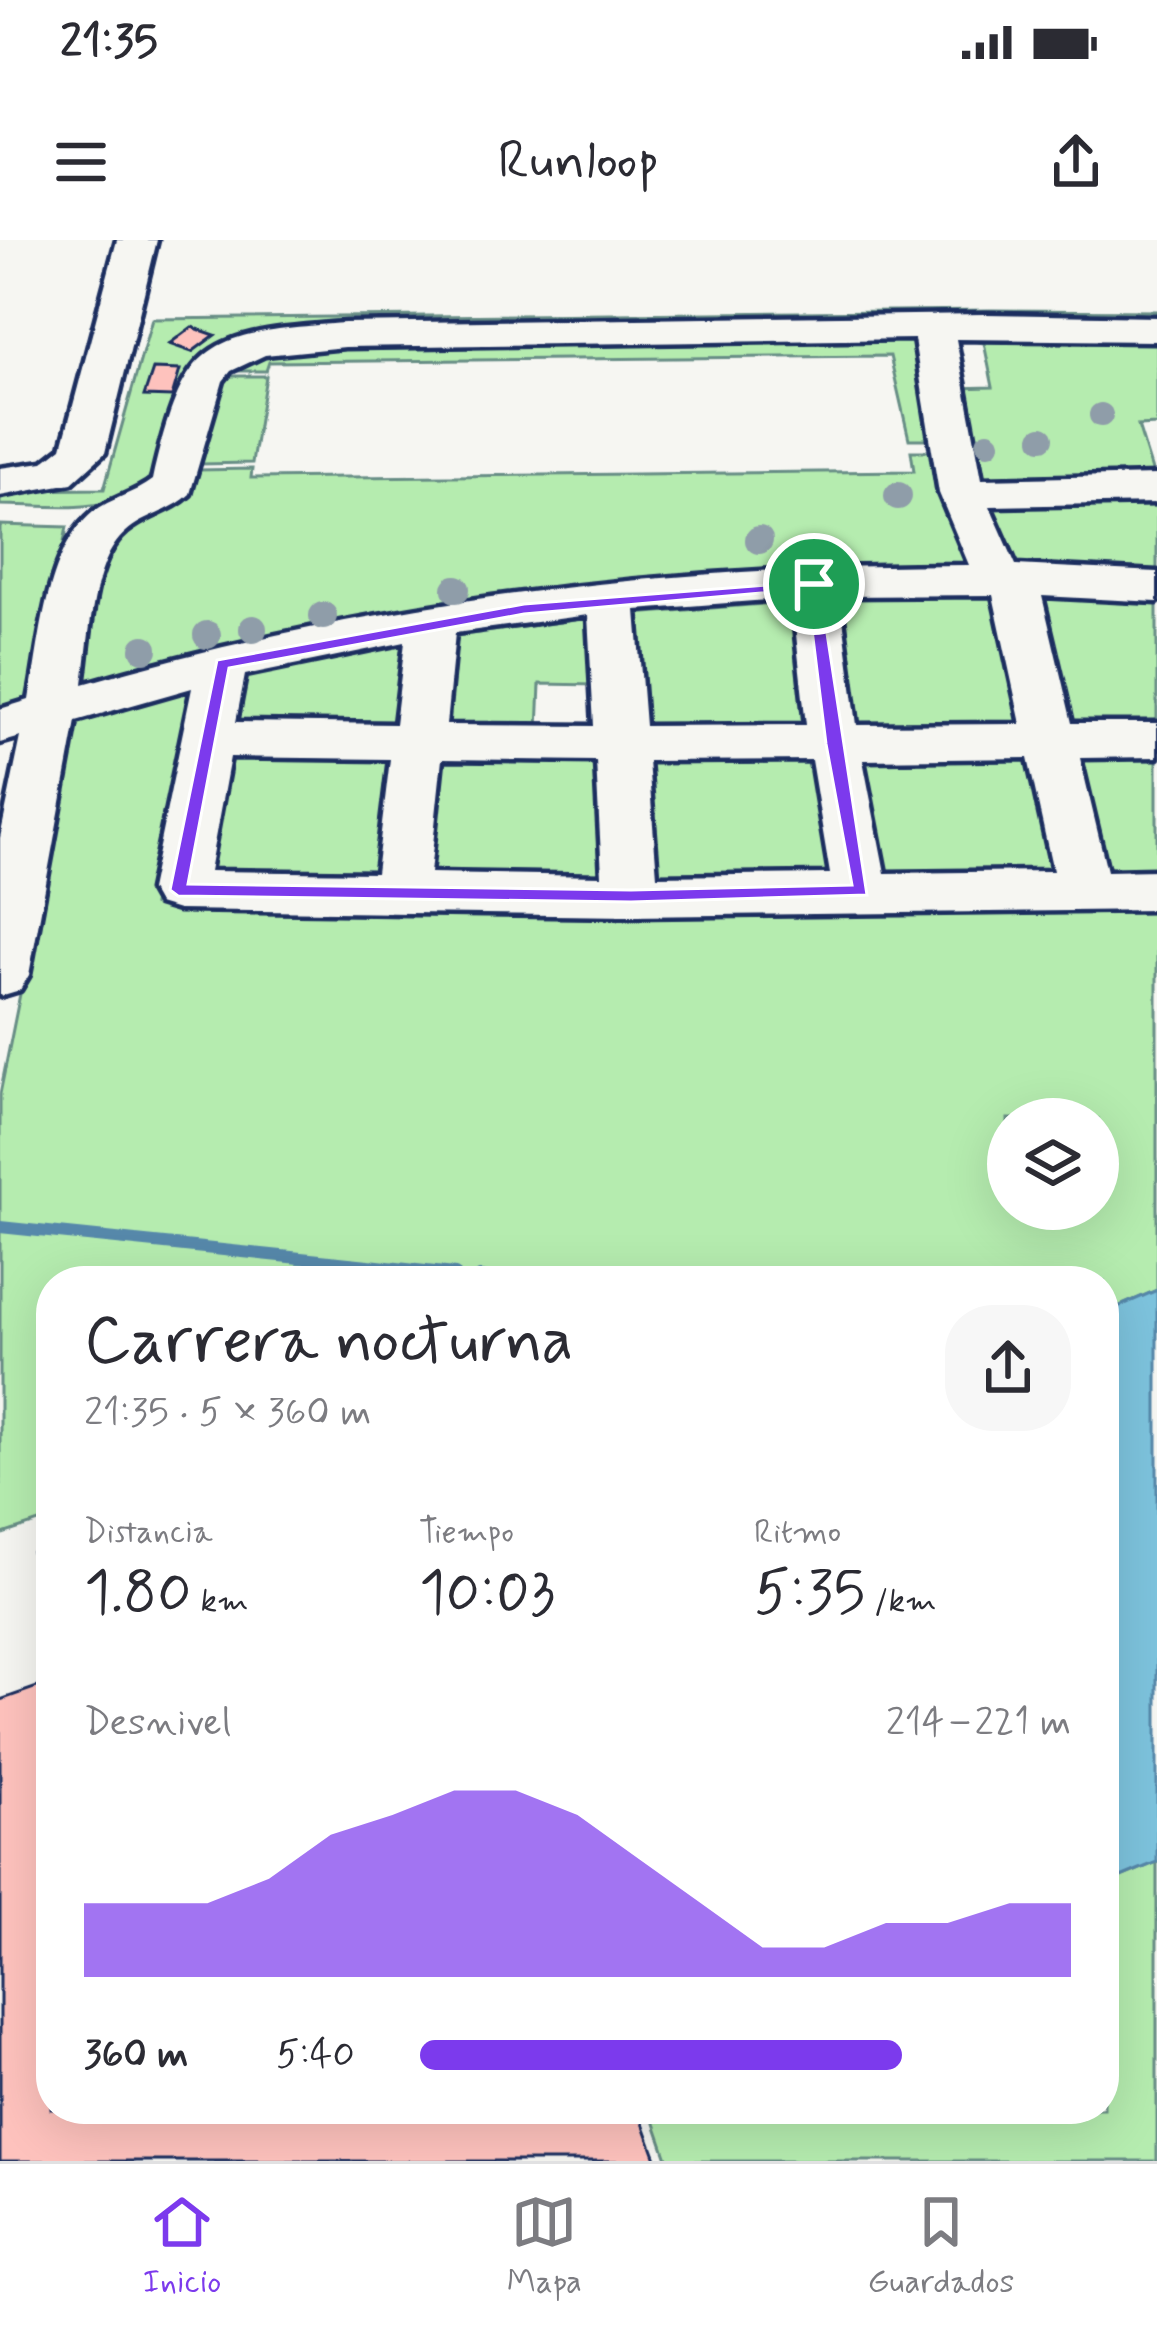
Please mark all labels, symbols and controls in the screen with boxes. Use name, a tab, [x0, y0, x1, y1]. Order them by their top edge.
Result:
text: 21:35	[60, 13, 158, 72]
text: Runloop	[498, 127, 659, 198]
icon: menu	[48, 129, 114, 195]
icon: share	[1043, 129, 1109, 195]
pin	[763, 533, 865, 635]
icon: arrive	[781, 551, 847, 617]
map controls	[987, 1098, 1119, 1230]
button: layers	[987, 1098, 1119, 1230]
text: Carrera nocturna	[84, 1300, 573, 1386]
button: share	[945, 1305, 1071, 1431]
text: 21:35 · 5 × 360 m	[84, 1388, 371, 1439]
text: Distancia	[84, 1511, 213, 1555]
text: Tiempo	[419, 1511, 514, 1555]
text: Ritmo	[754, 1511, 841, 1555]
text: 1.80	[84, 1555, 191, 1634]
text: 10:03	[419, 1555, 555, 1634]
text: 5:35	[754, 1555, 865, 1634]
text: km	[191, 1580, 249, 1624]
text: /km	[865, 1580, 937, 1624]
text: Desnivel	[84, 1698, 231, 1749]
text: 214–221 m	[886, 1698, 1071, 1749]
text: 360 m	[84, 2030, 188, 2081]
text: 5:40	[276, 2030, 355, 2081]
tab: Inicio	[143, 2189, 221, 2305]
tab: Mapa	[507, 2189, 582, 2305]
tab: Guardados	[867, 2189, 1014, 2305]

